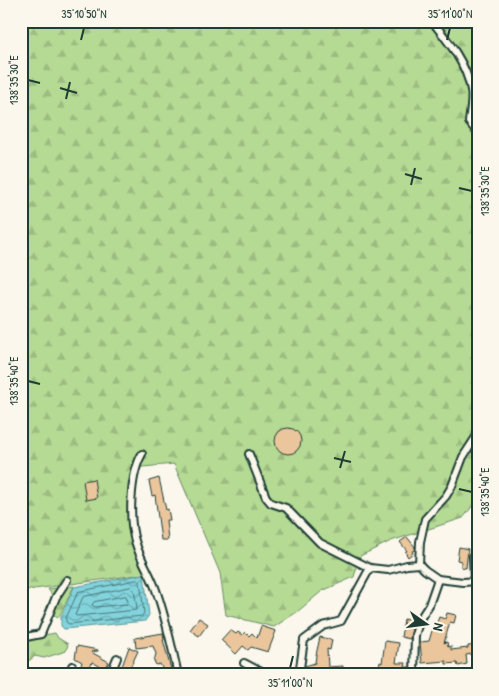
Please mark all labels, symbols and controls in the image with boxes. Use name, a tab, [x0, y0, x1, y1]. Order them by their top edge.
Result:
text: 35°10'50"N	[61, 5, 107, 22]
text: 35°11'00"N	[428, 5, 472, 22]
text: 138°35'30"E	[5, 54, 22, 105]
text: 138°35'30"E	[476, 165, 493, 216]
text: 138°35'40"E	[5, 356, 22, 405]
text: 138°35'40"E	[476, 467, 493, 516]
north arrow	[402, 598, 452, 648]
text: N	[429, 621, 449, 634]
text: 35°11'00"N	[268, 674, 312, 691]

